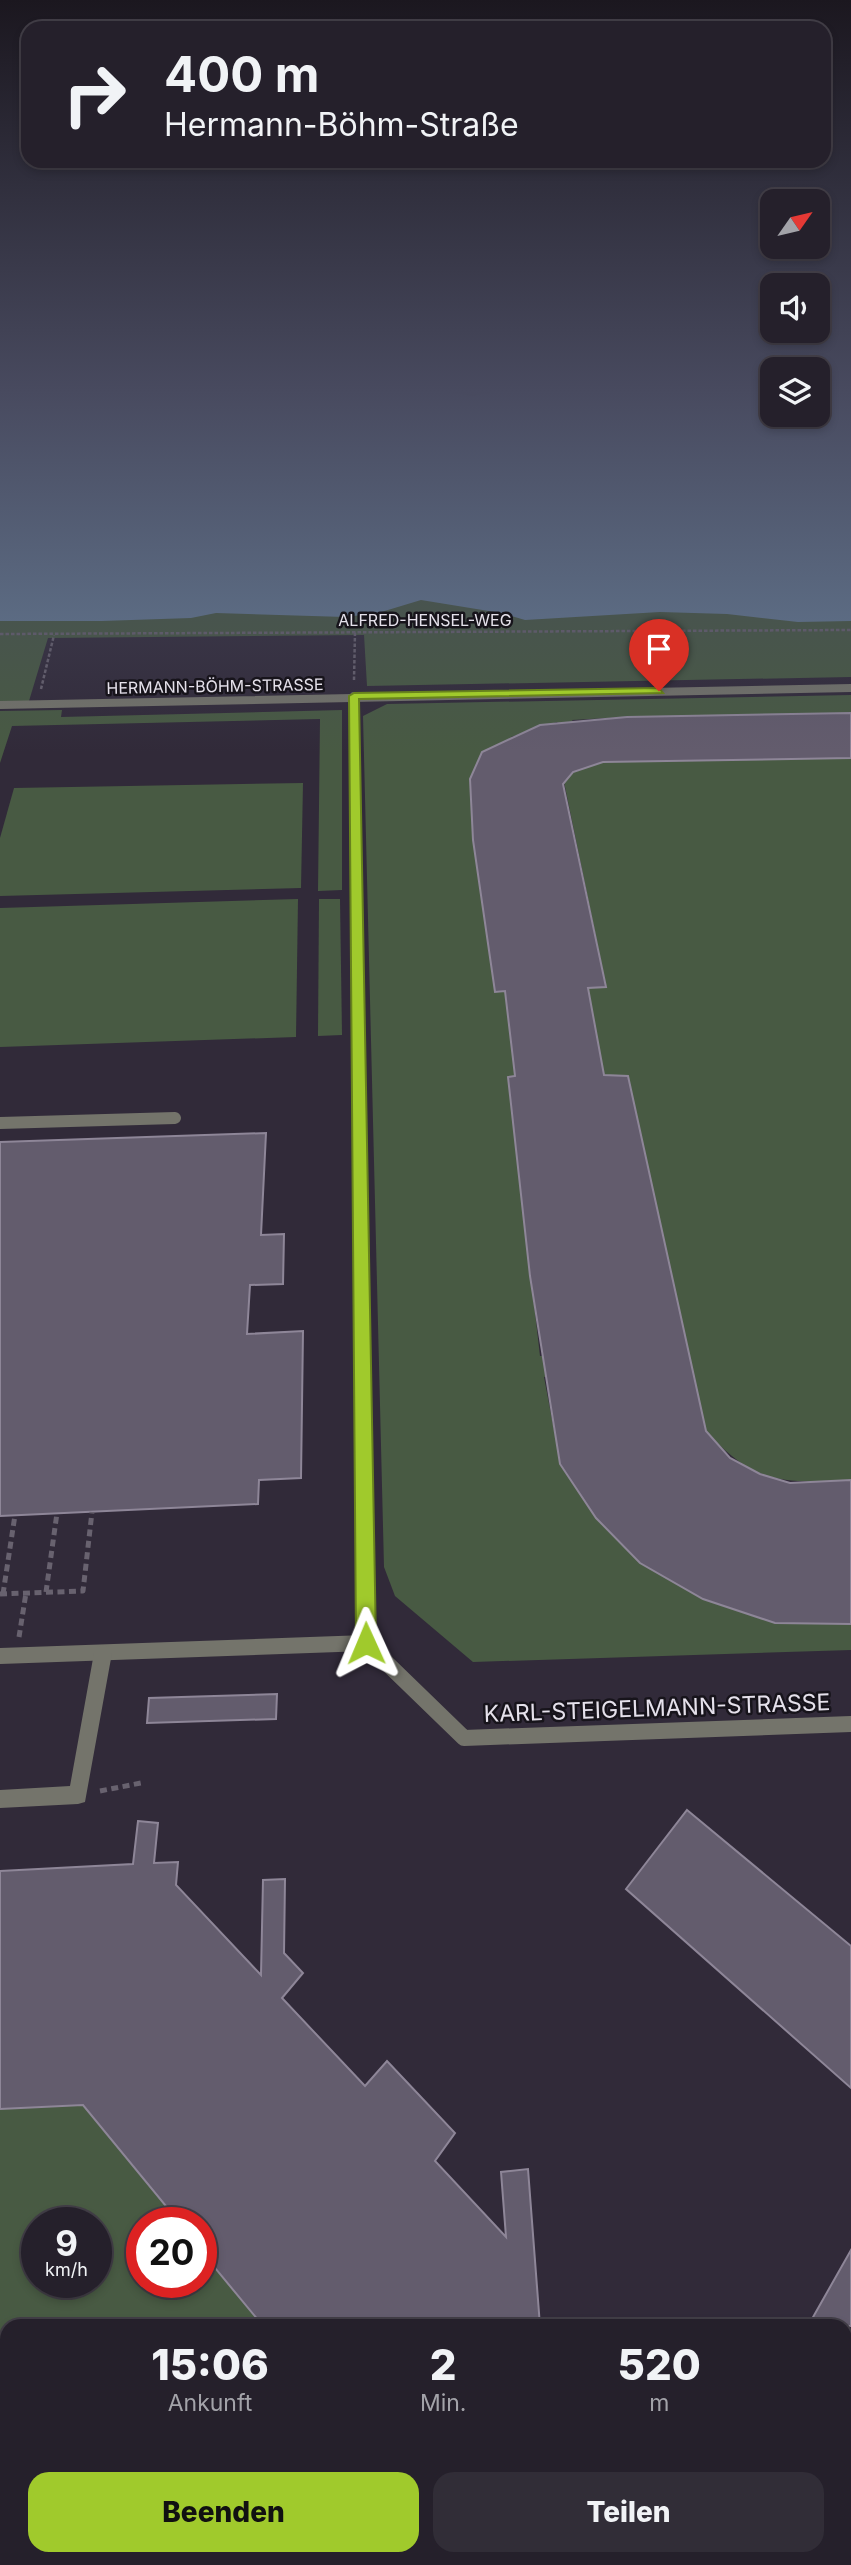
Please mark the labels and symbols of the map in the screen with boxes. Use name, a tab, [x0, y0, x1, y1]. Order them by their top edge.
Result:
north arrow	[760, 189, 830, 259]
street label: ALFRED-HENSEL-WEG	[338, 610, 512, 630]
pin	[629, 619, 689, 691]
street label: HERMANN-BÖHM-STRASSE	[106, 674, 324, 698]
position arrow	[329, 1606, 403, 1680]
street label: KARL-STEIGELMANN-STRASSE	[483, 1688, 831, 1728]
speed limit sign: 20	[126, 2207, 217, 2298]

